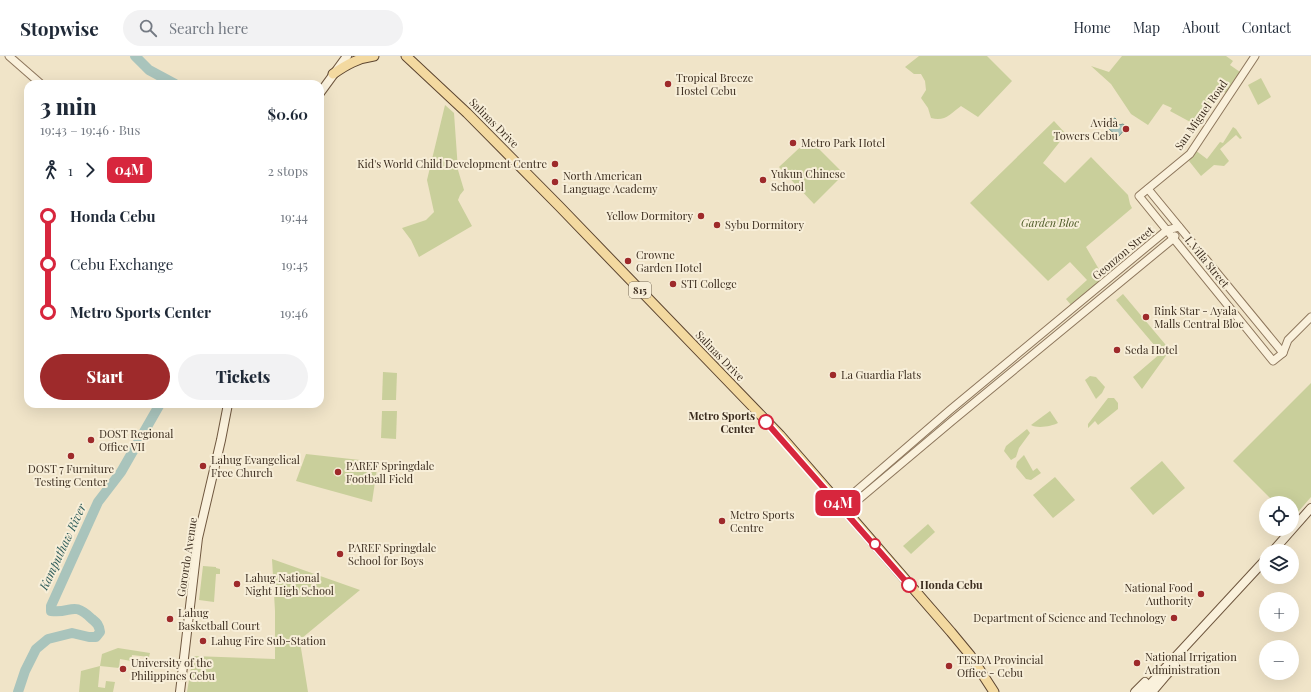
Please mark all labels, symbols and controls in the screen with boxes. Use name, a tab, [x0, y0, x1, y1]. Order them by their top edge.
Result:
search box	[123, 10, 403, 46]
text: Stopwise	[20, 15, 99, 41]
icon: search	[137, 17, 159, 39]
text: Search here	[169, 18, 248, 38]
text: Home	[1073, 18, 1111, 37]
text: Map	[1133, 18, 1160, 37]
text: About	[1182, 18, 1220, 37]
text: Contact	[1242, 18, 1291, 37]
place label: Tropical Breeze Hostel Cebu	[676, 70, 754, 98]
street label: San Miguel Road	[1171, 76, 1231, 153]
marker: Tropical Breeze Hostel Cebu	[663, 79, 673, 89]
text: 3 min	[40, 91, 97, 121]
street label: Salinas Drive	[466, 95, 523, 151]
text: $0.60	[268, 104, 308, 124]
place label: Avida Towers Cebu	[1053, 115, 1119, 143]
text: 19:43 – 19:46 · Bus	[40, 121, 140, 138]
marker: Avida Towers Cebu	[1121, 124, 1131, 134]
place label: Metro Park Hotel	[801, 135, 885, 150]
marker: Metro Park Hotel	[788, 138, 798, 148]
place label: Kid's World Child Development Centre	[357, 156, 547, 171]
icon: walk	[40, 159, 62, 181]
icon: forward	[79, 159, 101, 181]
marker: Kid's World Child Development Centre	[550, 159, 560, 169]
text: 04M	[115, 160, 144, 179]
text: 1	[68, 162, 73, 179]
text: 2 stops	[268, 162, 308, 179]
place label: Yukun Chinese School	[770, 166, 846, 194]
place label: North American Language Academy	[563, 168, 658, 196]
marker: Yukun Chinese School	[758, 175, 768, 185]
marker: North American Language Academy	[550, 177, 560, 187]
text: Honda Cebu	[70, 206, 156, 226]
text: 19:44	[280, 208, 308, 225]
place label: Yellow Dormitory	[605, 208, 693, 223]
marker: Yellow Dormitory	[696, 211, 706, 221]
park label: Garden Bloc	[1021, 215, 1079, 230]
place label: Sybu Dormitory	[725, 217, 804, 232]
marker: Sybu Dormitory	[712, 220, 722, 230]
street label: Geonzon Street	[1089, 222, 1157, 283]
street label: I. Villa Street	[1182, 233, 1233, 291]
place label: Crowne Garden Hotel	[636, 247, 702, 275]
text: Cebu Exchange	[70, 254, 173, 274]
text: 19:45	[281, 256, 308, 273]
marker: Crowne Garden Hotel	[623, 256, 633, 266]
place label: STI College	[681, 276, 737, 291]
marker: STI College	[668, 279, 678, 289]
road number: 815	[629, 282, 651, 298]
text: Metro Sports Center	[70, 302, 211, 322]
place label: Rink Star - Ayala Malls Central Bloc	[1154, 303, 1244, 331]
text: 19:46	[280, 304, 308, 321]
marker: Rink Star - Ayala Malls Central Bloc	[1141, 312, 1151, 322]
street label: Salinas Drive	[693, 327, 748, 384]
place label: Seda Hotel	[1125, 342, 1178, 357]
marker: Seda Hotel	[1112, 345, 1122, 355]
button: Start	[40, 354, 170, 400]
button: Tickets	[178, 354, 308, 400]
place label: La Guardia Flats	[841, 367, 921, 382]
marker: La Guardia Flats	[828, 370, 838, 380]
place label: Metro Sports Center	[689, 408, 756, 436]
marker: Metro Sports Center	[758, 414, 774, 430]
place label: DOST Regional Office VII	[99, 426, 173, 454]
marker: DOST Regional Office VII	[86, 435, 96, 445]
marker: DOST 7 Furniture Testing Center	[66, 451, 76, 461]
place label: Lahug Evangelical Free Church	[211, 452, 300, 480]
place label: PAREF Springdale Football Field	[346, 458, 435, 486]
place label: DOST 7 Furniture Testing Center	[28, 461, 115, 489]
marker: Lahug Evangelical Free Church	[198, 461, 208, 471]
marker: PAREF Springdale Football Field	[333, 467, 343, 477]
line badge: 04M	[815, 490, 861, 516]
text: 04M	[823, 493, 853, 512]
map controls	[1259, 496, 1299, 680]
button: locate	[1259, 496, 1299, 536]
water label: Kamputhaw River	[35, 500, 89, 593]
place label: Metro Sports Centre	[730, 507, 794, 535]
street label: Gorordo Avenue	[173, 516, 200, 598]
marker: Metro Sports Centre	[717, 516, 727, 526]
unlabelled marker	[869, 538, 881, 550]
place label: PAREF Springdale School for Boys	[348, 540, 437, 568]
button: layers	[1259, 544, 1299, 584]
marker: PAREF Springdale School for Boys	[335, 549, 345, 559]
place label: Lahug National Night High School	[245, 570, 334, 598]
marker: Honda Cebu	[901, 577, 917, 593]
place label: Honda Cebu	[920, 577, 983, 592]
marker: Lahug National Night High School	[232, 579, 242, 589]
place label: National Food Authority	[1124, 580, 1194, 608]
marker: National Food Authority	[1196, 589, 1206, 599]
button: +	[1259, 592, 1299, 632]
place label: Lahug Basketball Court	[178, 605, 260, 633]
place label: Department of Science and Technology	[973, 610, 1166, 625]
marker: Department of Science and Technology	[1169, 613, 1179, 623]
marker: Lahug Basketball Court	[165, 614, 175, 624]
place label: Lahug Fire Sub-Station	[211, 633, 326, 648]
marker: Lahug Fire Sub-Station	[198, 636, 208, 646]
button: −	[1259, 640, 1299, 680]
place label: National Irrigation Administration	[1144, 649, 1237, 677]
place label: TESDA Provincial Office - Cebu	[957, 652, 1043, 680]
place label: University of the Philippines Cebu	[131, 655, 216, 683]
marker: National Irrigation Administration	[1132, 658, 1142, 668]
marker: TESDA Provincial Office - Cebu	[944, 661, 954, 671]
marker: University of the Philippines Cebu	[118, 664, 128, 674]

